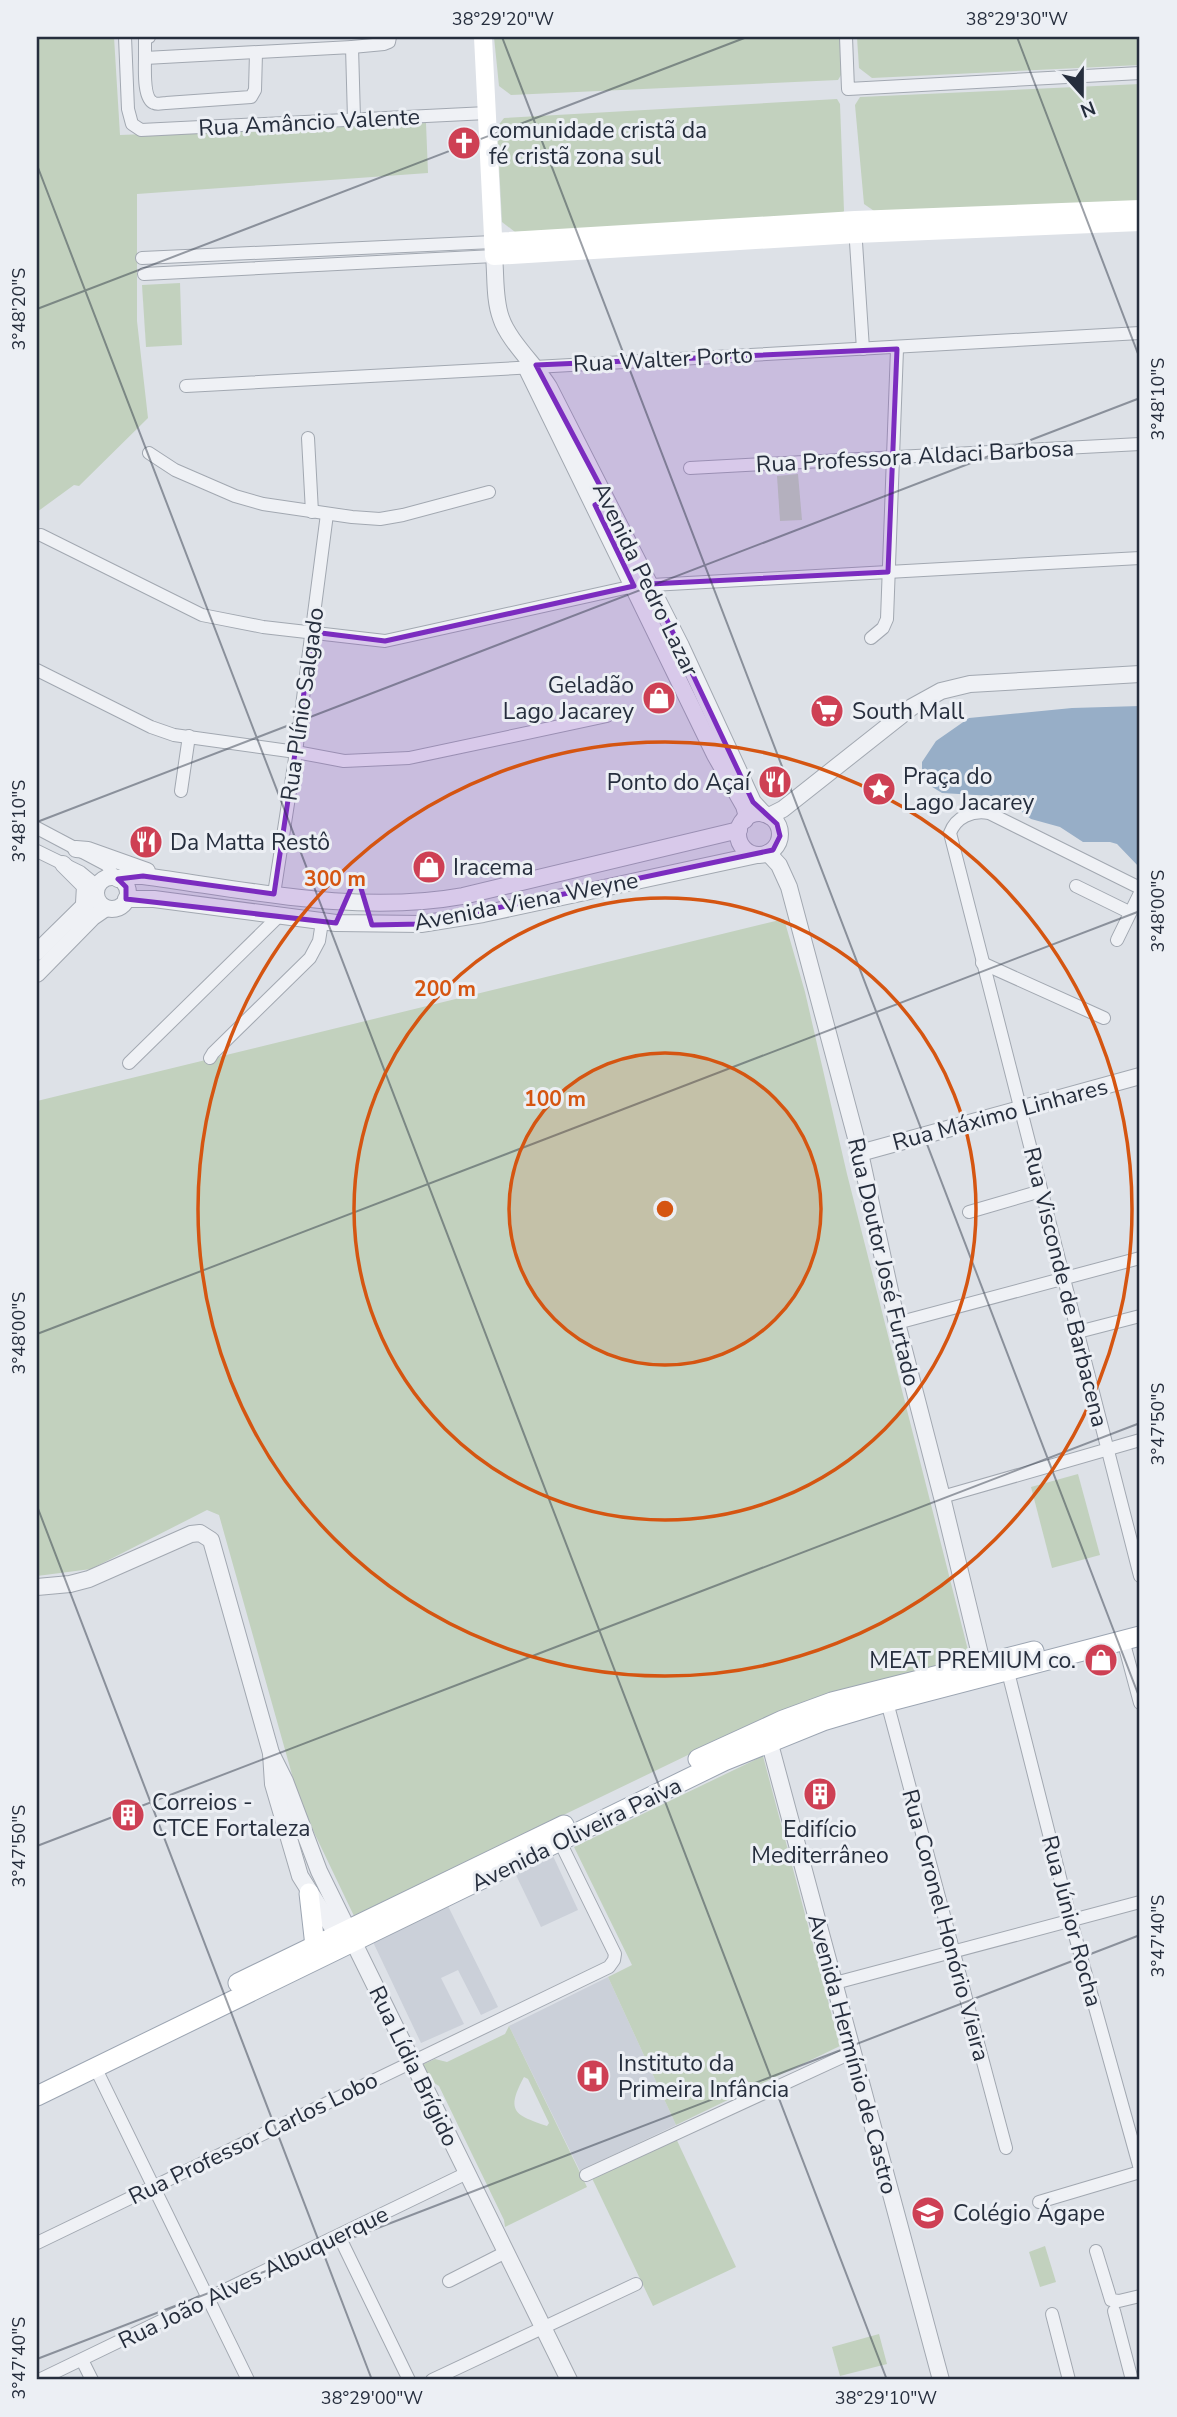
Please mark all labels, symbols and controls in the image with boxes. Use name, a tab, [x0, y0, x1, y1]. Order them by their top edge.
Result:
text: 38°29'20"W	[452, 7, 554, 31]
text: 38°29'30"W	[966, 7, 1068, 31]
north arrow	[1048, 60, 1118, 130]
text: N	[1076, 94, 1099, 124]
street label: Rua Amâncio Valente	[198, 101, 421, 144]
place label: comunidade cristã da fé cristã zona sul	[489, 115, 707, 172]
church icon: comunidade cristã da fé cristã zona sul	[445, 124, 483, 162]
text: 3°48'20"S	[7, 268, 31, 350]
street label: Rua Walter Porto	[572, 339, 754, 380]
text: 3°48'10"S	[1146, 358, 1170, 440]
street label: Rua Professora Aldaci Barbosa	[755, 433, 1075, 480]
street label: Avenida Pedro Lazar	[585, 477, 706, 682]
street label: Rua Plínio Salgado	[274, 605, 331, 803]
place label: Geladão Lago Jacarey	[503, 670, 634, 727]
shop icon: Geladão Lago Jacarey	[640, 679, 678, 717]
supermarket icon: South Mall	[808, 692, 846, 730]
place label: South Mall	[852, 696, 965, 727]
place label: Praça do Lago Jacarey	[903, 761, 1034, 818]
restaurant icon: Ponto do Açaí	[756, 763, 794, 801]
place label: Ponto do Açaí	[607, 767, 752, 798]
place icon: Praça do Lago Jacarey	[860, 770, 898, 808]
text: 3°48'10"S	[7, 780, 31, 862]
restaurant icon: Da Matta Restô	[127, 823, 165, 861]
place label: Da Matta Restô	[170, 827, 330, 858]
shop icon: Iracema	[410, 848, 448, 886]
place label: Iracema	[453, 852, 534, 883]
text: 300 m	[304, 865, 366, 893]
street label: Avenida Viena Weyne	[411, 865, 641, 938]
text: 3°48'00"S	[1146, 870, 1170, 952]
text: 200 m	[414, 975, 476, 1003]
street label: Rua Máximo Linhares	[889, 1071, 1111, 1158]
text: 100 m	[524, 1085, 586, 1113]
street label: Rua Doutor José Furtado	[840, 1135, 927, 1389]
street label: Rua Visconde de Barbacena	[1016, 1144, 1115, 1430]
centre of rings	[653, 1197, 677, 1221]
text: 3°48'00"S	[7, 1292, 31, 1374]
text: 3°47'50"S	[1146, 1383, 1170, 1465]
shop icon: MEAT PREMIUM co.	[1082, 1641, 1120, 1679]
place label: MEAT PREMIUM co.	[869, 1645, 1076, 1676]
street label: Avenida Oliveira Paiva	[466, 1770, 687, 1899]
building icon: Edifício Mediterrâneo	[801, 1775, 839, 1813]
street label: Rua Coronel Honório Vieira	[894, 1786, 997, 2064]
place label: Correios - CTCE Fortaleza	[152, 1787, 311, 1844]
building icon: Correios - CTCE Fortaleza	[109, 1796, 147, 1834]
text: 3°47'50"S	[7, 1805, 31, 1887]
place label: Edifício Mediterrâneo	[751, 1814, 889, 1871]
street label: Rua Júnior Rocha	[1034, 1832, 1109, 2010]
text: 3°47'40"S	[1146, 1895, 1170, 1977]
street label: Avenida Hermínio de Castro	[800, 1911, 905, 2198]
street label: Rua Lídia Brígido	[361, 1981, 466, 2152]
place label: Instituto da Primeira Infância	[618, 2048, 789, 2105]
hospital icon: Instituto da Primeira Infância	[574, 2057, 612, 2095]
street label: Rua Professor Carlos Lobo	[124, 2065, 383, 2212]
school or university icon: Colégio Ágape	[909, 2194, 947, 2232]
street label: Rua João Alves Albuquerque	[113, 2198, 393, 2356]
place label: Colégio Ágape	[953, 2198, 1105, 2229]
text: 3°47'40"S	[7, 2317, 31, 2399]
text: 38°29'00"W	[321, 2386, 423, 2410]
text: 38°29'10"W	[835, 2386, 937, 2410]

